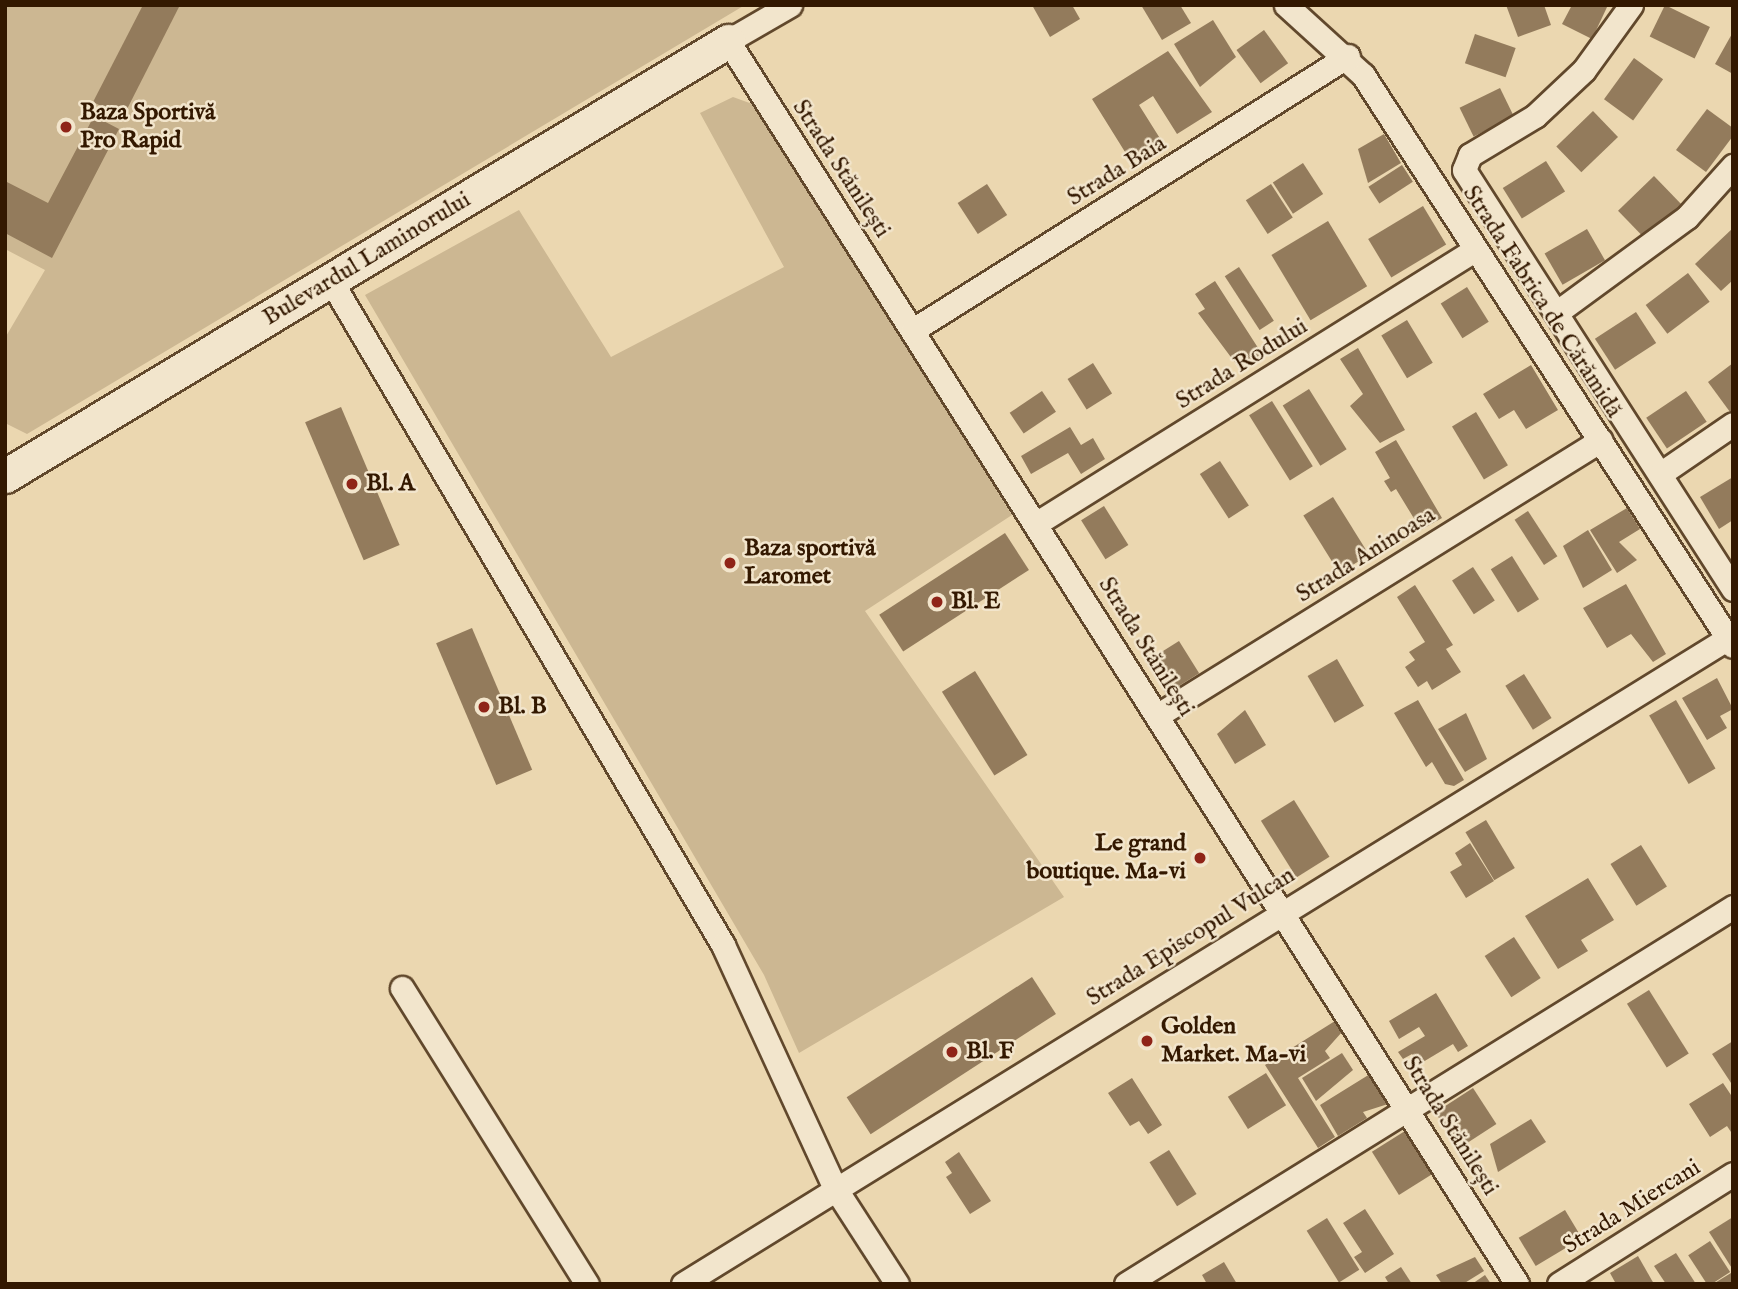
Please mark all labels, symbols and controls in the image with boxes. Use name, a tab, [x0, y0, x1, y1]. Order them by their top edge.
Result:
street label: Strada Stănilești	[786, 95, 896, 243]
place label: Baza Sportivă Pro Rapid	[80, 99, 215, 155]
marker: Baza Sportivă Pro Rapid	[58, 119, 74, 135]
street label: Strada Baia	[1062, 129, 1172, 213]
street label: Strada Fabrica de Cărămidă	[1456, 181, 1628, 423]
street label: Bulevardul Laminorului	[258, 186, 476, 332]
street label: Strada Rodului	[1171, 312, 1313, 416]
place label: Bl. A	[366, 470, 415, 498]
marker: Bl. A	[344, 476, 360, 492]
street label: Strada Aninoasa	[1291, 501, 1441, 609]
place label: Baza sportivă Laromet	[744, 535, 876, 591]
marker: Baza sportivă Laromet	[722, 555, 738, 571]
street label: Strada Stănilești	[1092, 572, 1200, 722]
place label: Bl. E	[951, 588, 1000, 616]
marker: Bl. E	[929, 594, 945, 610]
place label: Bl. B	[498, 693, 547, 721]
marker: Bl. B	[476, 699, 492, 715]
place label: Le grand boutique. Ma-vi	[1026, 830, 1186, 886]
marker: Le grand boutique. Ma-vi	[1192, 850, 1208, 866]
street label: Strada Episcopul Vulcan	[1081, 861, 1301, 1013]
place label: Golden Market. Ma-vi	[1161, 1013, 1306, 1069]
marker: Golden Market. Ma-vi	[1139, 1033, 1155, 1049]
place label: Bl. F	[966, 1038, 1014, 1066]
marker: Bl. F	[944, 1044, 960, 1060]
street label: Strada Stănilești	[1396, 1051, 1504, 1201]
street label: Strada Miercani	[1558, 1153, 1706, 1261]

